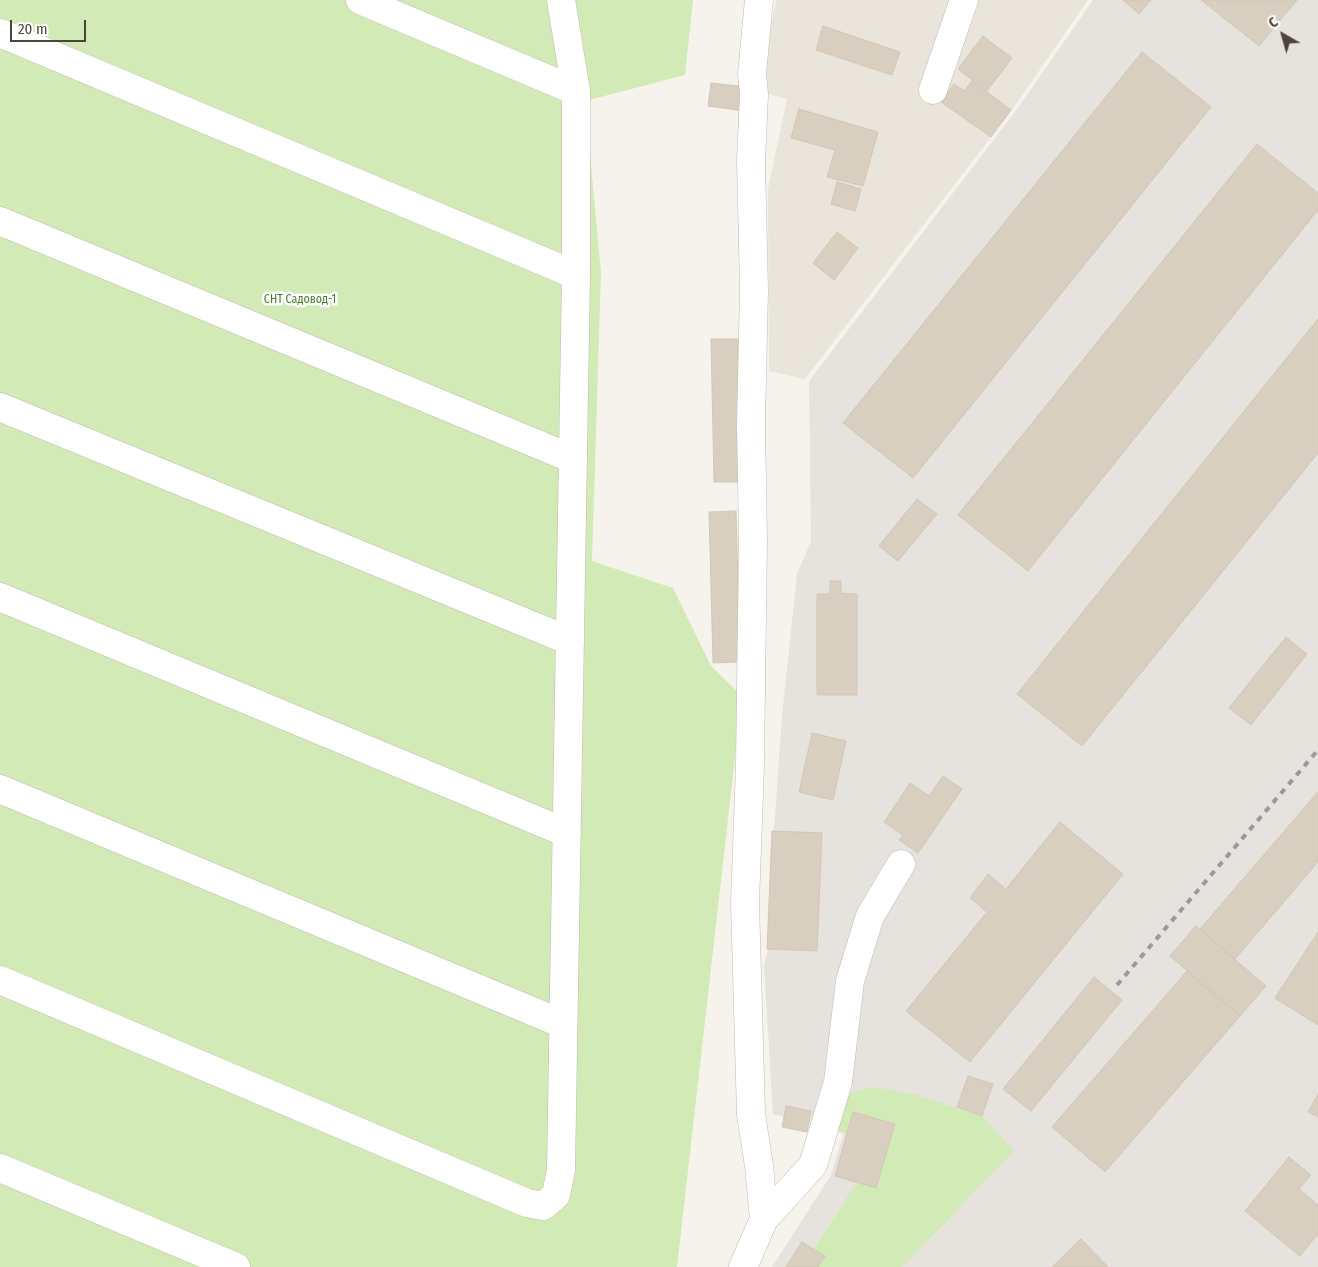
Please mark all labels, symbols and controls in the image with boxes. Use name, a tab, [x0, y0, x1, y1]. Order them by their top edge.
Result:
scale bar	[12, 10, 89, 42]
north arrow	[1258, 10, 1308, 60]
text: С	[1265, 14, 1282, 32]
text: 20 m	[18, 20, 48, 38]
park label: СНТ Садовод-1	[264, 293, 336, 307]

